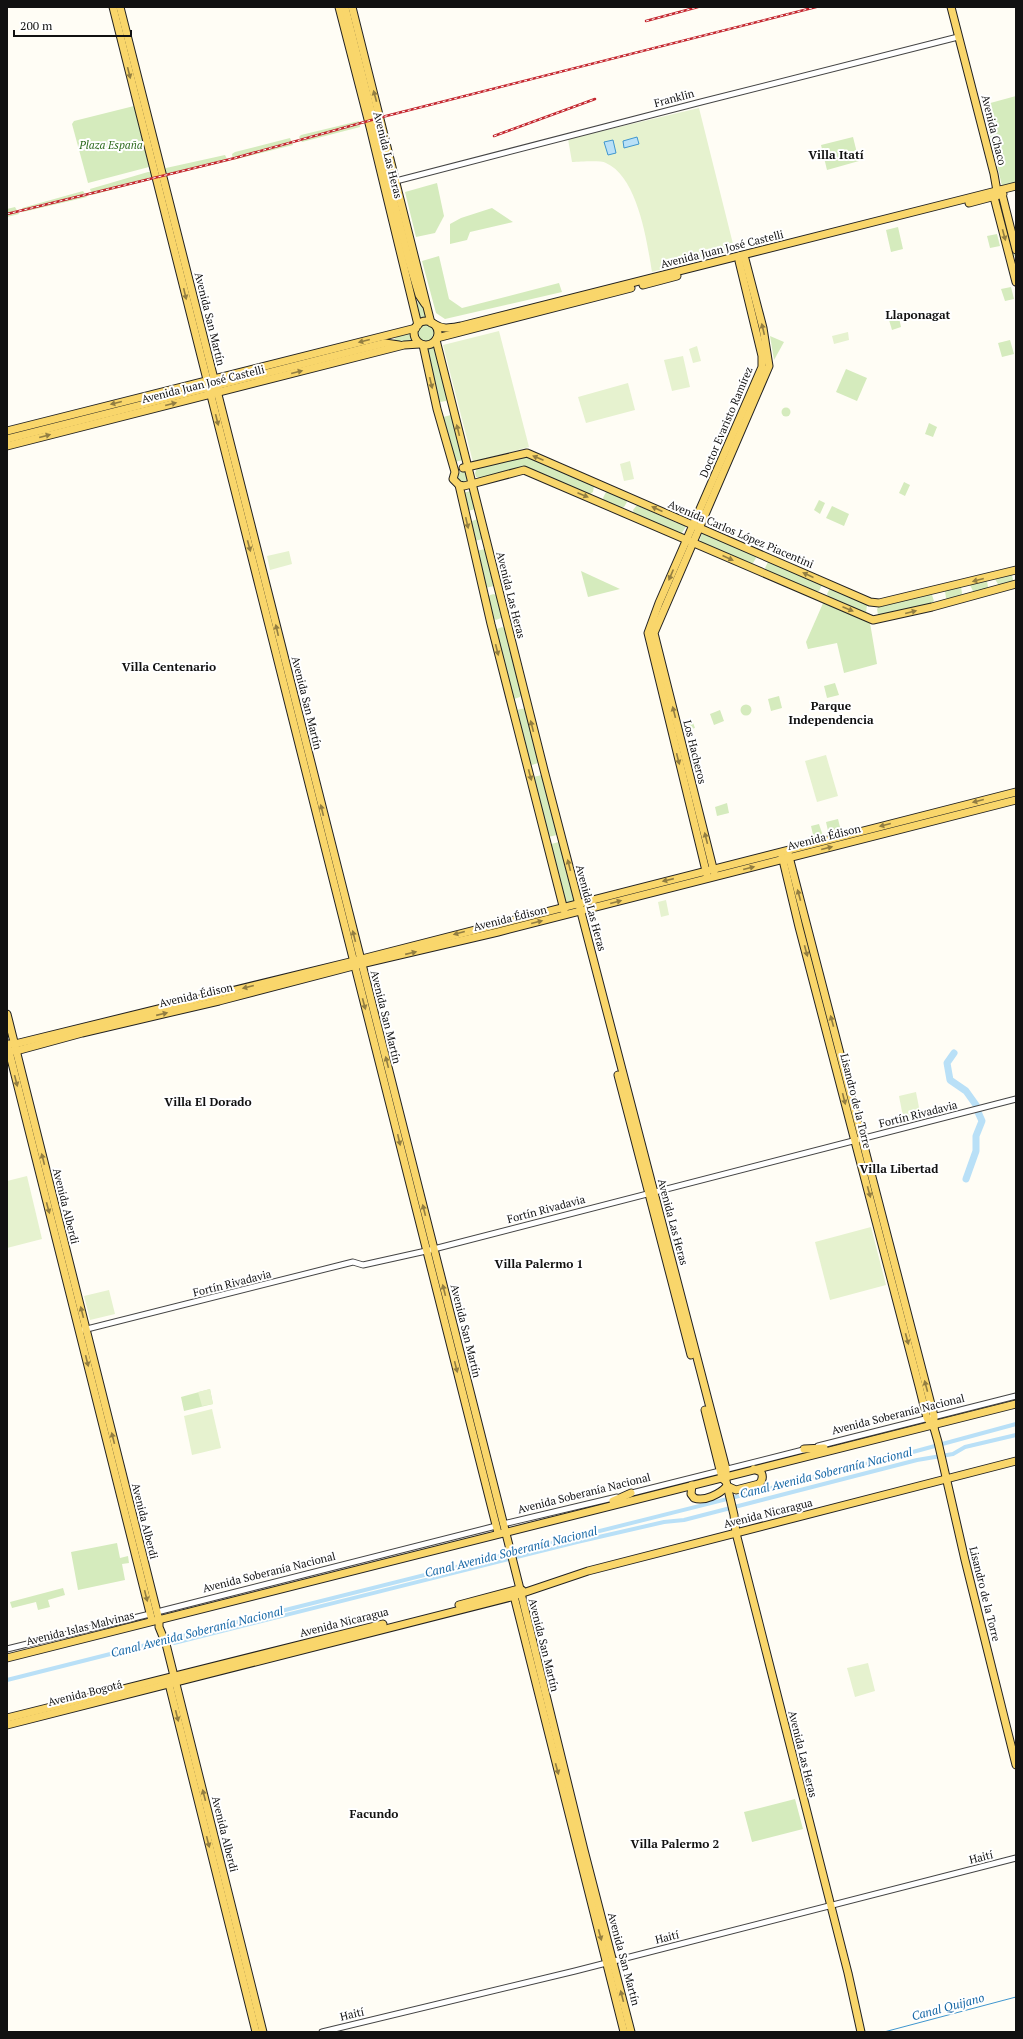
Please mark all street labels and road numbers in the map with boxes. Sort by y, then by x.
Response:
street label: Franklin [652,86,696,110]
street label: Avenida Chaco [979,93,1009,167]
street label: Avenida Las Heras [370,110,406,200]
street label: Avenida Juan José Castelli [659,227,785,271]
street label: Avenida San Martín [192,271,228,368]
street label: Avenida Juan José Castelli [140,362,266,406]
street label: Doctor Evaristo Ramírez [696,364,756,480]
street label: Avenida Carlos López Piacentini [666,497,816,571]
street label: Avenida Las Heras [493,550,529,640]
street label: Avenida San Martín [289,655,325,752]
street label: Los Hacheros [680,719,710,786]
street label: Avenida Édison [786,821,863,853]
street label: Avenida Las Heras [573,863,609,953]
street label: Avenida Édison [472,902,549,934]
street label: Avenida San Martín [368,969,404,1066]
street label: Avenida Édison [158,980,235,1010]
street label: Lisandro de la Torre [837,1052,875,1150]
street label: Fortín Rivadavia [877,1097,959,1131]
street label: Avenida Alberdi [50,1167,82,1245]
street label: Avenida Las Heras [655,1177,691,1267]
street label: Fortín Rivadavia [505,1192,587,1226]
street label: Fortín Rivadavia [191,1266,273,1300]
street label: Avenida San Martín [448,1283,484,1380]
street label: Avenida Soberanía Nacional [830,1391,966,1437]
street label: Avenida Soberanía Nacional [516,1470,652,1516]
street label: Avenida Alberdi [129,1482,161,1560]
street label: Avenida Nicaragua [722,1495,814,1531]
street label: Lisandro de la Torre [966,1545,1004,1643]
street label: Avenida Soberanía Nacional [201,1549,337,1595]
street label: Avenida San Martín [526,1597,562,1694]
street label: Avenida Nicaragua [298,1604,390,1640]
street label: Avenida Islas Malvinas [25,1608,136,1648]
street label: Avenida Bogotá [46,1677,124,1709]
street label: Avenida Las Heras [785,1709,821,1799]
street label: Avenida Alberdi [209,1795,241,1873]
street label: Haití [968,1847,995,1867]
street label: Avenida San Martín [605,1911,643,2007]
street label: Haití [654,1927,681,1947]
street label: Haití [339,2004,366,2024]

